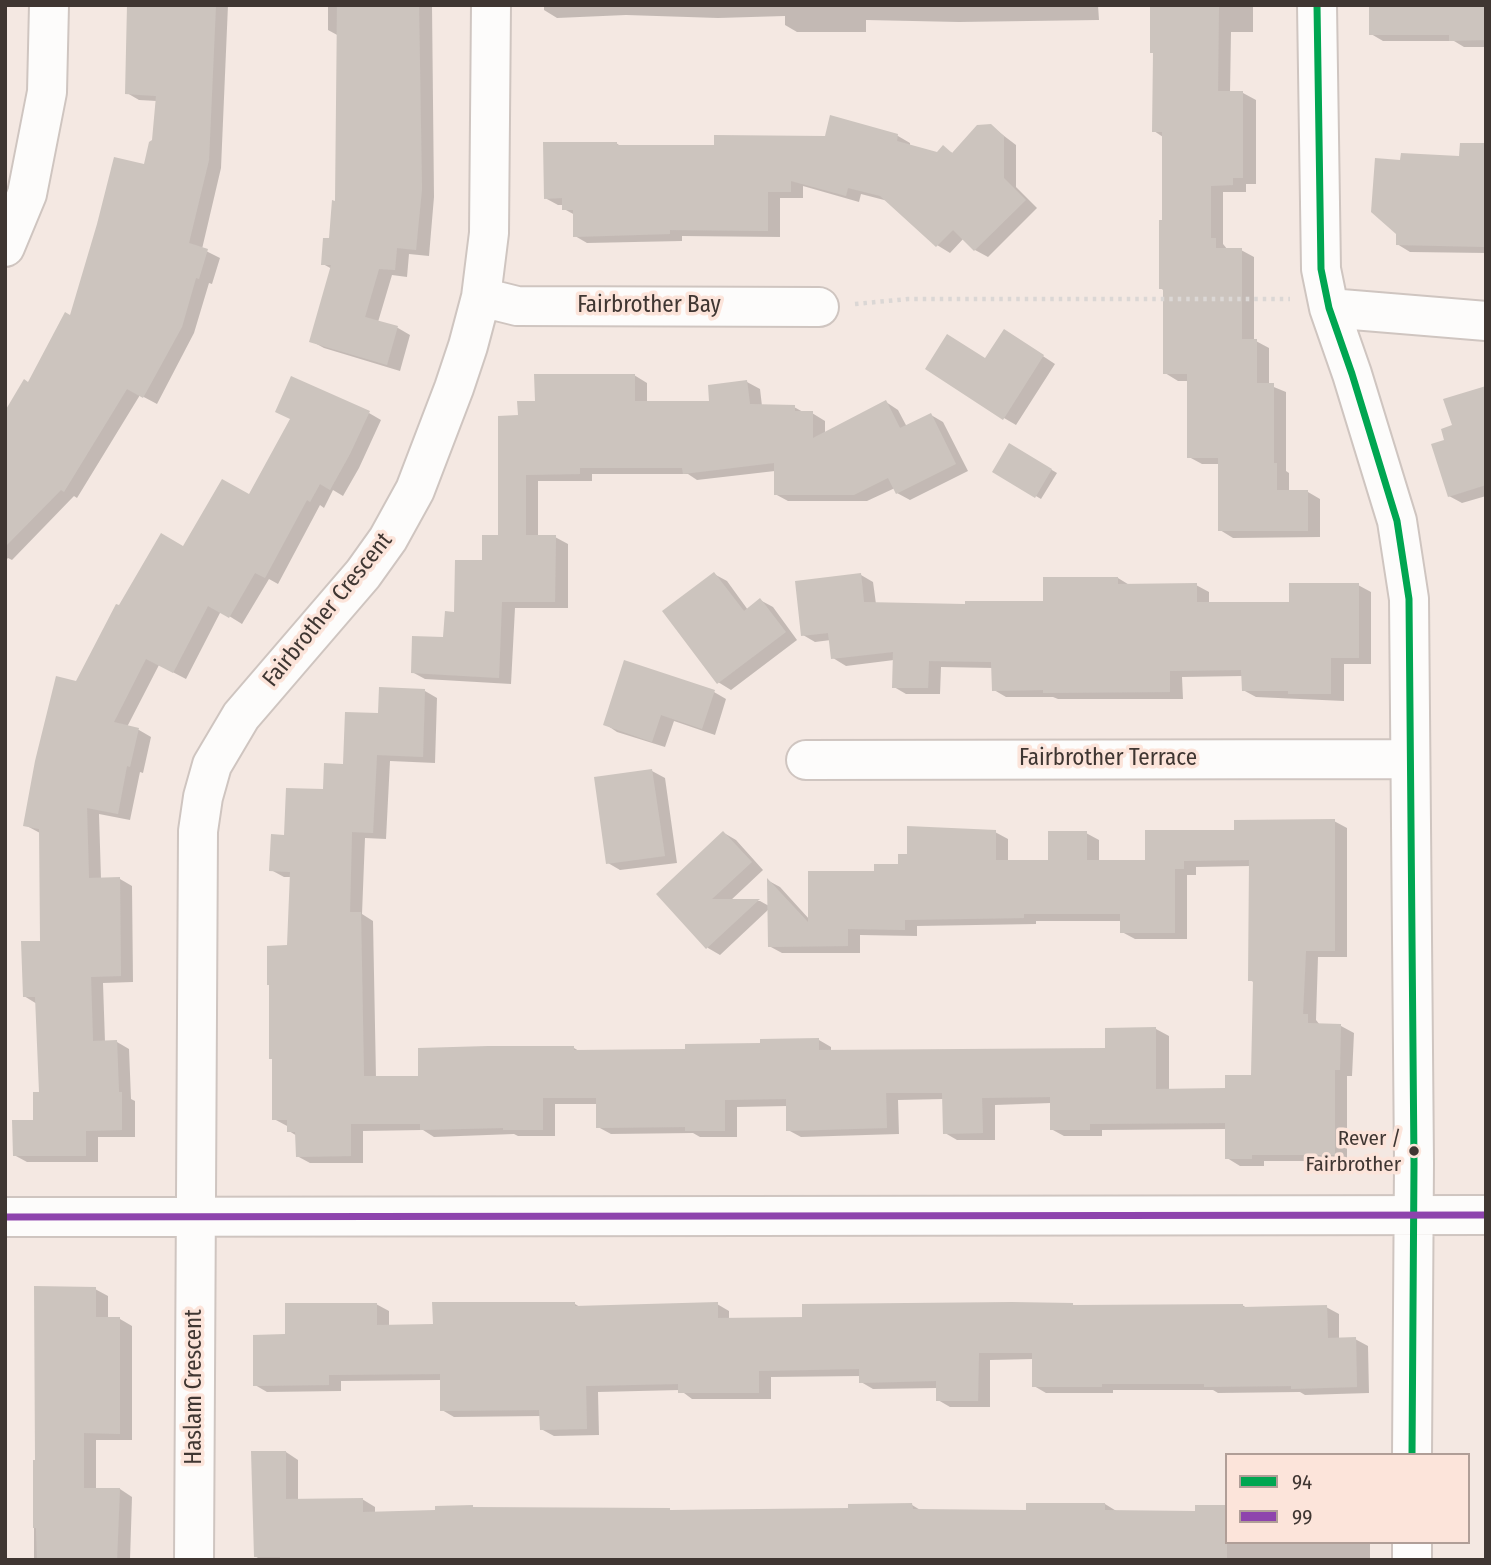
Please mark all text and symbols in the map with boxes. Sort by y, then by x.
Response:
street label: Fairbrother Bay [577,292,721,320]
street label: Fairbrother Crescent [257,527,399,693]
street label: Fairbrother Terrace [1019,745,1197,773]
place label: Rever / Fairbrother [1306,1126,1401,1176]
marker: Rever / Fairbrother [1407,1144,1421,1158]
street label: Haslam Crescent [181,1309,209,1465]
legend [1225,1453,1470,1544]
text: 94 [1292,1469,1312,1495]
text: 99 [1292,1504,1312,1530]

